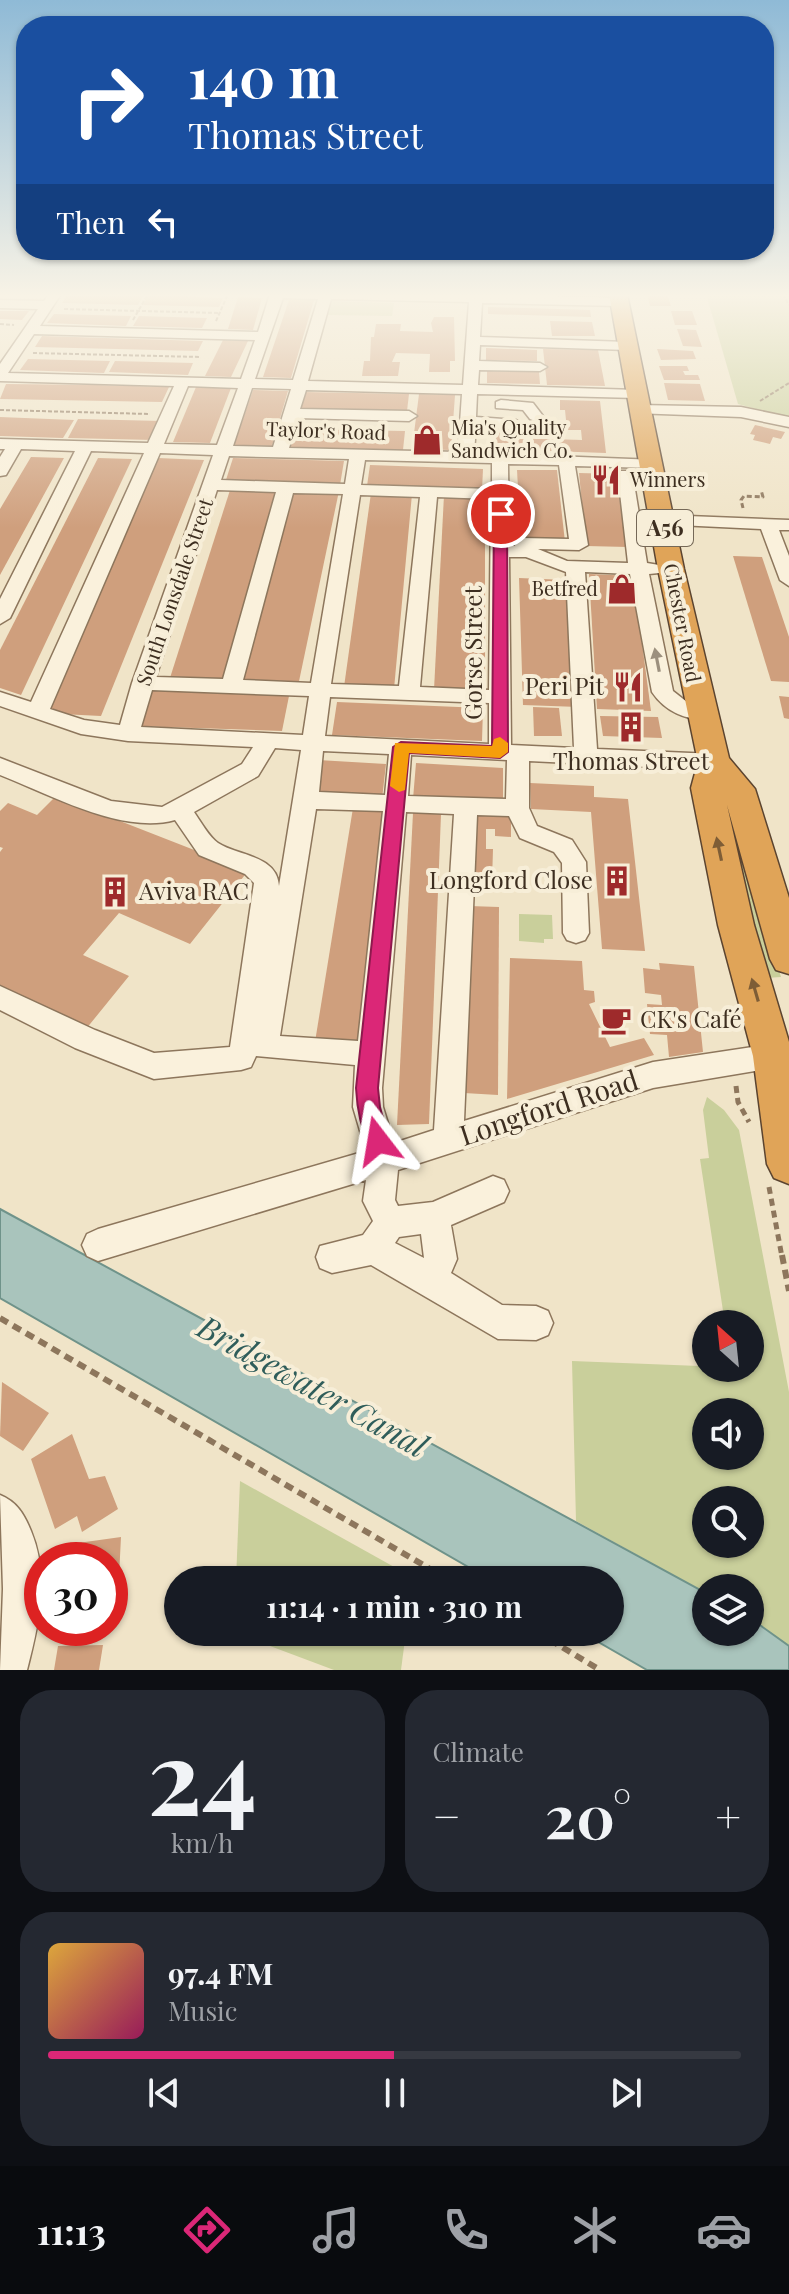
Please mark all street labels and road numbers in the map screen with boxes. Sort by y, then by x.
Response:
street label: Taylor's Road [266,414,387,445]
street label: South Lonsdale Street [129,493,219,689]
road number: A56 [637,510,693,546]
street label: Chester Road [659,561,708,685]
street label: Gorse Street [456,586,488,720]
street label: Longford Road [454,1060,643,1153]

